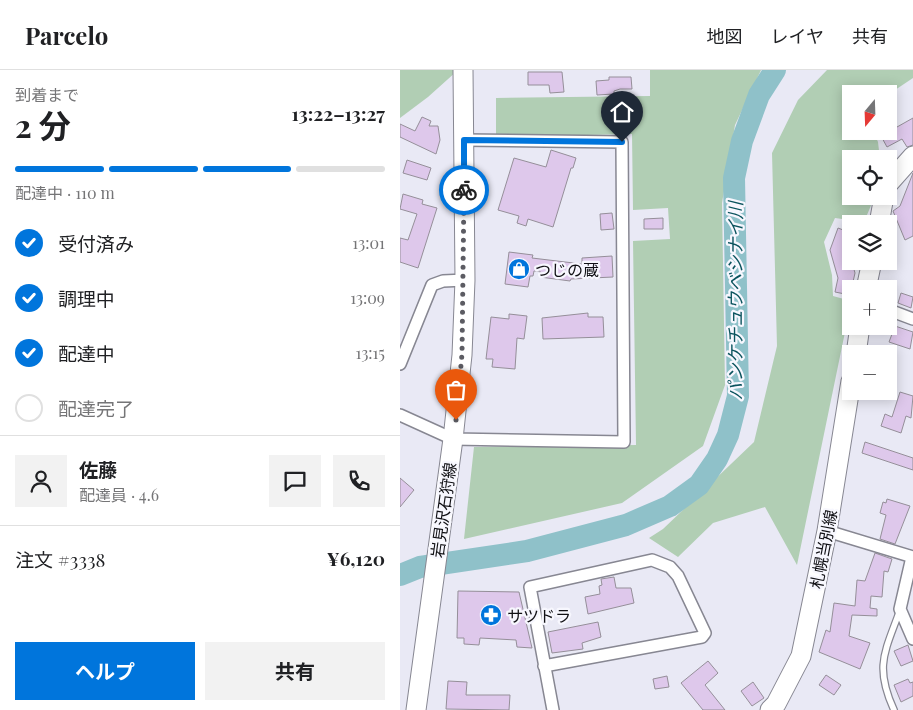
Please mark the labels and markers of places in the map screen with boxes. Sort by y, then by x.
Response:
pin [601,91,643,142]
shop icon: つじの蔵 [507,257,531,281]
place label: つじの蔵 [535,259,599,280]
pin [435,369,477,420]
pharmacy icon: サツドラ [479,603,503,627]
place label: サツドラ [507,605,571,626]

